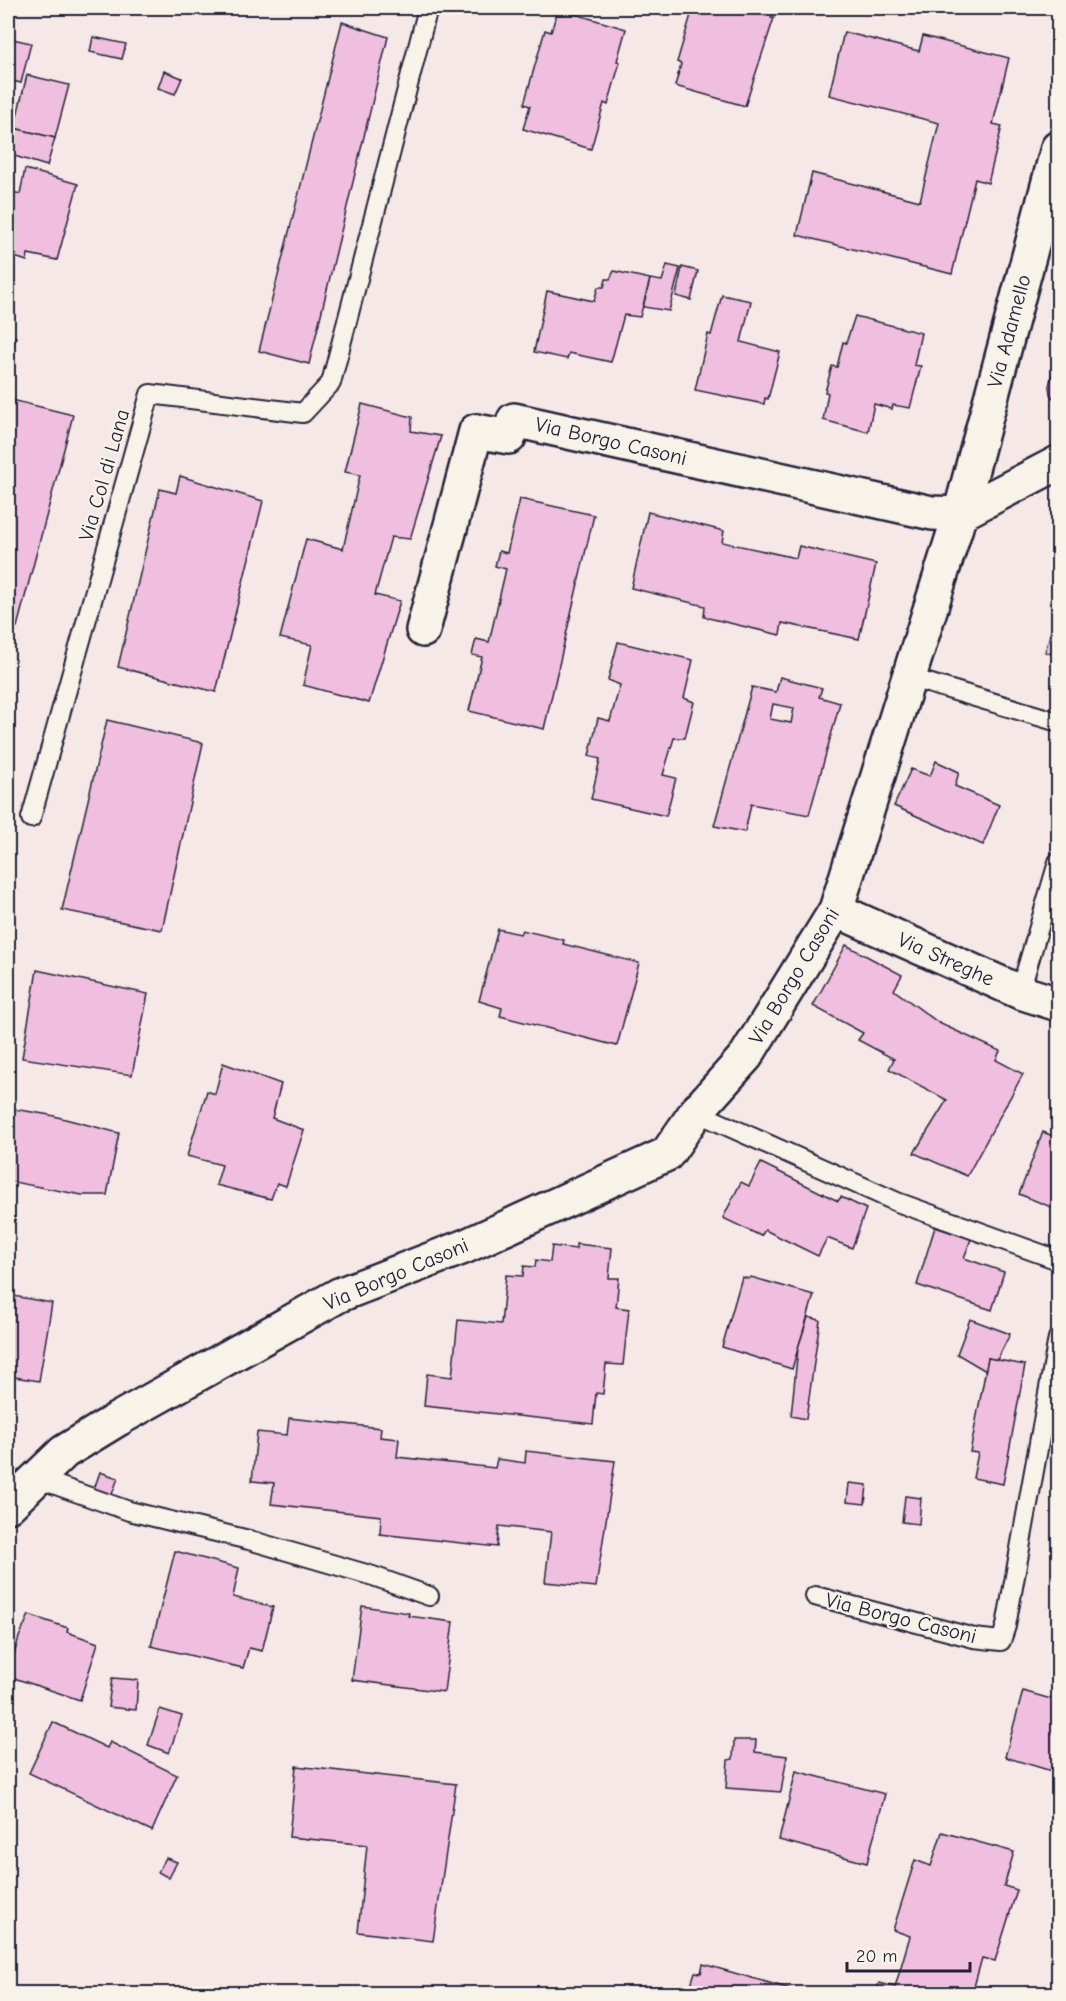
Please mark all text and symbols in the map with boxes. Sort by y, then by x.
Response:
street label: Via Adamello [982,272,1036,390]
street label: Via Col di Lana [74,406,134,544]
street label: Via Borgo Casoni [533,412,689,470]
street label: Via Borgo Casoni [744,903,844,1049]
street label: Via Streghe [894,927,998,991]
street label: Via Borgo Casoni [320,1233,472,1315]
street label: Via Borgo Casoni [823,1588,979,1648]
scale bar [847,1935,970,1973]
text: 20 m [856,1946,897,1967]

